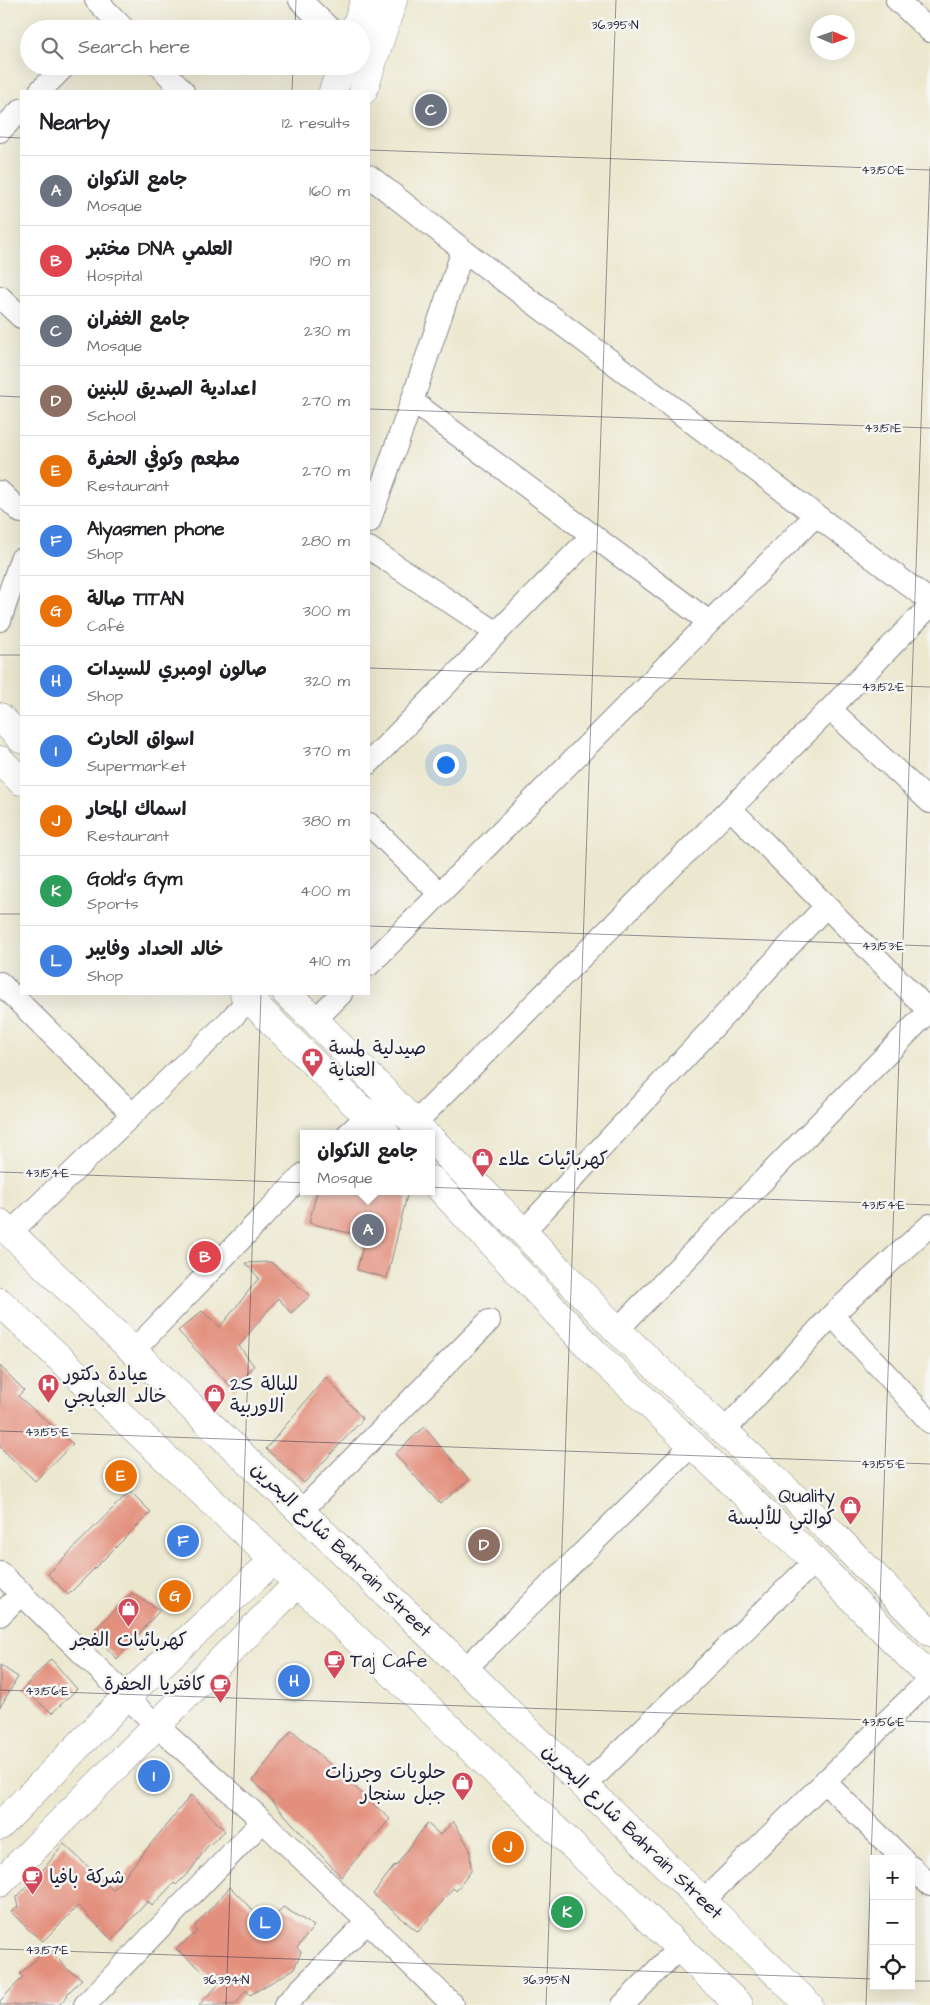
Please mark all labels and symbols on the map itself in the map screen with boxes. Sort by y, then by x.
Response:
north arrow [810,15,855,60]
text: 36.395°N [592,17,639,34]
pin: C [415,91,447,129]
text: 43.150°E [861,162,905,179]
text: 43.151°E [864,420,902,437]
text: 43.152°E [862,679,904,696]
your location [433,752,459,778]
text: 43.153°E [862,938,904,955]
place label: صيدلية لمسة العناية [329,1035,426,1084]
pharmacy icon: صيدلية لمسة العناية [301,1047,325,1078]
place label: كهربائيات علاء [498,1146,608,1173]
shop icon: كهربائيات علاء [470,1147,494,1178]
text: 43.154°E [25,1165,69,1182]
text: 43.154°E [861,1197,905,1214]
pin: A [352,1211,384,1249]
pin: B [189,1238,221,1276]
place label: عيادة دكتور خالد العبايجي [62,1361,167,1412]
place label: 2S للبالة الاوربية [230,1371,298,1420]
hospital icon: عيادة دكتور خالد العبايجي [36,1373,60,1404]
shop icon: 2S للبالة الاوربية [202,1383,226,1414]
text: 43.155°E [25,1424,69,1441]
street label: شارع البحرين Bahrain Street [244,1456,438,1644]
text: 43.155°E [861,1456,905,1473]
pin: E [105,1457,137,1495]
place label: Quality كوالتي للألبسة [728,1483,836,1534]
shop icon: Quality كوالتي للألبسة [839,1495,863,1526]
pin: F [167,1522,199,1560]
pin: D [468,1526,500,1564]
pin: G [159,1577,191,1615]
shop icon: كهربائيات الفجر [117,1597,141,1628]
place label: كهربائيات الفجر [69,1627,187,1654]
place label: Taj Cafe [350,1648,427,1675]
cafe icon: Taj Cafe [322,1649,346,1680]
pin: H [278,1662,310,1700]
place label: كافتريا الحفرة [104,1671,205,1698]
cafe icon: كافتريا الحفرة [209,1672,233,1703]
text: 43.156°E [25,1683,69,1700]
text: 43.156°E [861,1714,905,1731]
street label: شارع البحرين Bahrain Street [535,1738,729,1926]
pin: I [138,1757,170,1795]
place label: حلويات وجرزات جبل سنجار [325,1759,446,1808]
shop icon: حلويات وجرزات جبل سنجار [450,1771,474,1802]
pin: J [492,1828,524,1866]
place label: شركة بافيا [49,1864,124,1891]
cafe icon: شركة بافيا [21,1865,45,1896]
pin: K [551,1893,583,1931]
pin: L [249,1904,281,1942]
text: 43.157°E [25,1942,69,1959]
text: 36.394°N [203,1972,250,1989]
text: 36.395°N [523,1972,570,1989]

